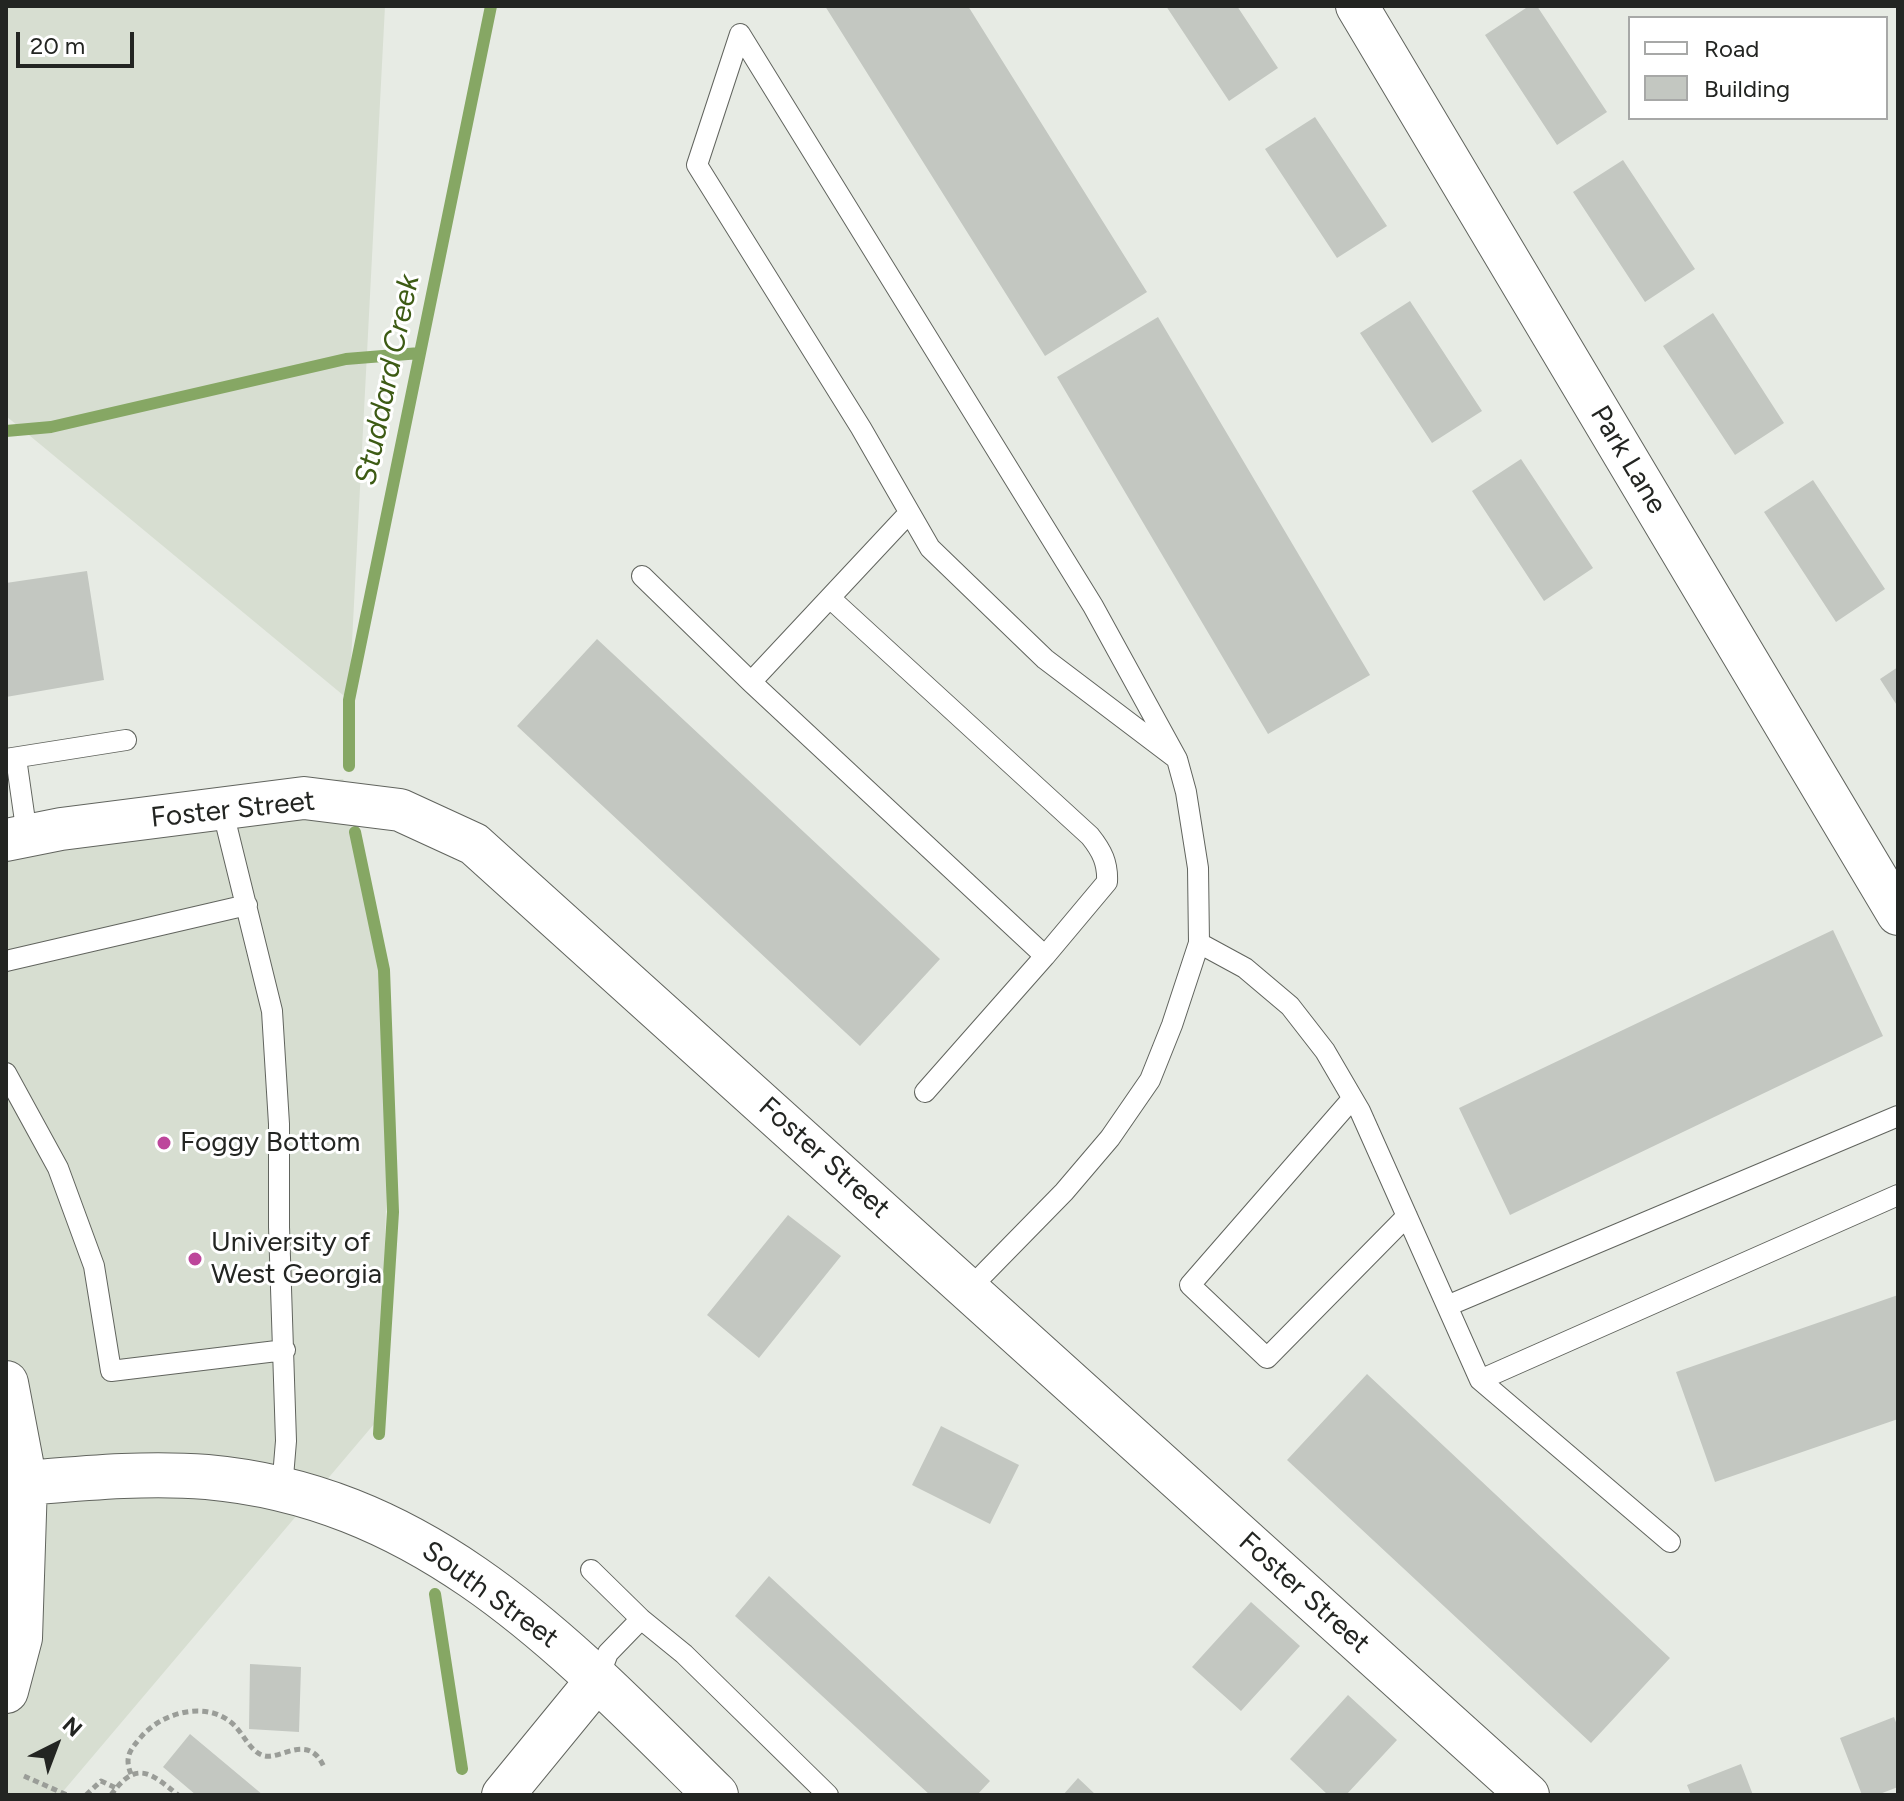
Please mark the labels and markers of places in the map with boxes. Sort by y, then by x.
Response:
place label: Foggy Bottom [180,1126,360,1160]
marker: Foggy Bottom [155,1134,173,1152]
place label: University of West Georgia [211,1226,382,1292]
marker: University of West Georgia [186,1250,204,1268]

